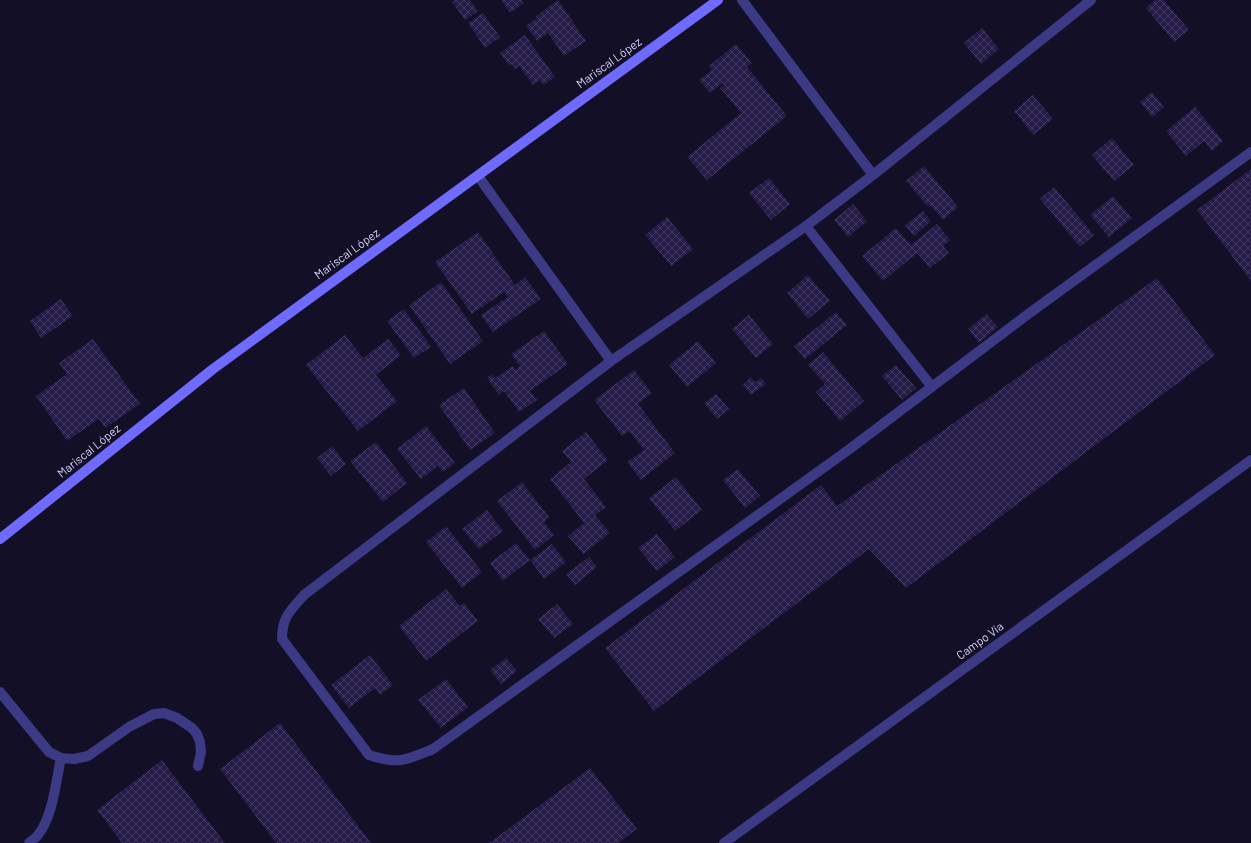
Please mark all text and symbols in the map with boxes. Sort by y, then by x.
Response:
street label: Mariscal López [573,34,644,90]
street label: Mariscal López [311,225,382,281]
street label: Mariscal López [54,421,123,480]
street label: Campo Vía [953,619,1006,662]

